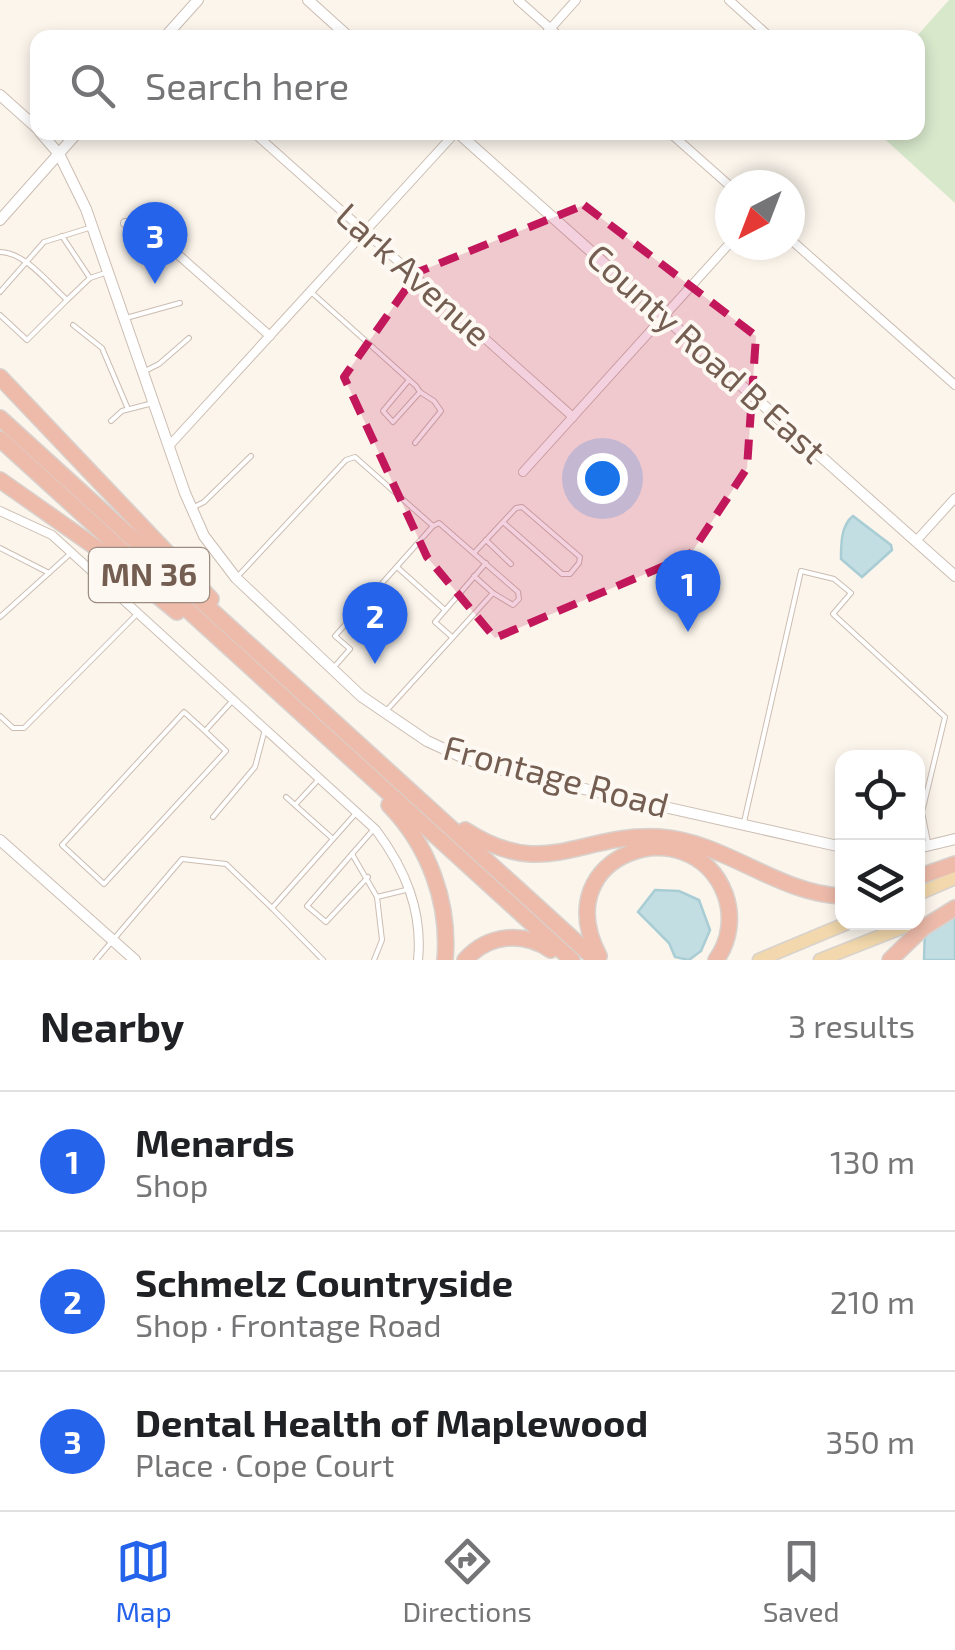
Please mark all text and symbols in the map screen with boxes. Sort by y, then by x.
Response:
search box [30,30,925,140]
icon: search [65,58,120,113]
text: Search here [145,62,349,108]
north arrow [715,170,805,260]
street label: Lark Avenue [329,193,500,354]
pin: 3 [122,202,188,284]
street label: County Road B East [579,234,835,471]
your location [577,453,628,504]
road number: MN 36 [89,548,209,602]
pin: 1 [656,550,720,632]
pin: 2 [342,582,408,664]
street label: Frontage Road [439,725,674,825]
map controls [835,750,925,930]
button: locate [835,750,925,840]
button: layers [835,840,925,930]
text: Nearby [40,1000,184,1050]
text: 3 results [788,1006,915,1044]
text: Menards [135,1119,295,1165]
text: 1 [66,1142,79,1180]
text: 130 m [830,1142,915,1180]
text: Shop [135,1165,208,1203]
text: Schmelz Countryside [135,1259,513,1305]
text: 2 [63,1282,82,1320]
text: 210 m [830,1282,915,1320]
text: Shop · Frontage Road [135,1305,442,1343]
text: Dental Health of Maplewood [135,1399,648,1445]
text: 3 [63,1422,82,1460]
text: 350 m [826,1422,915,1460]
text: Place · Cope Court [135,1445,394,1483]
tab: Map [115,1534,172,1628]
tab: Directions [403,1534,532,1628]
tab: Saved [763,1534,840,1628]

